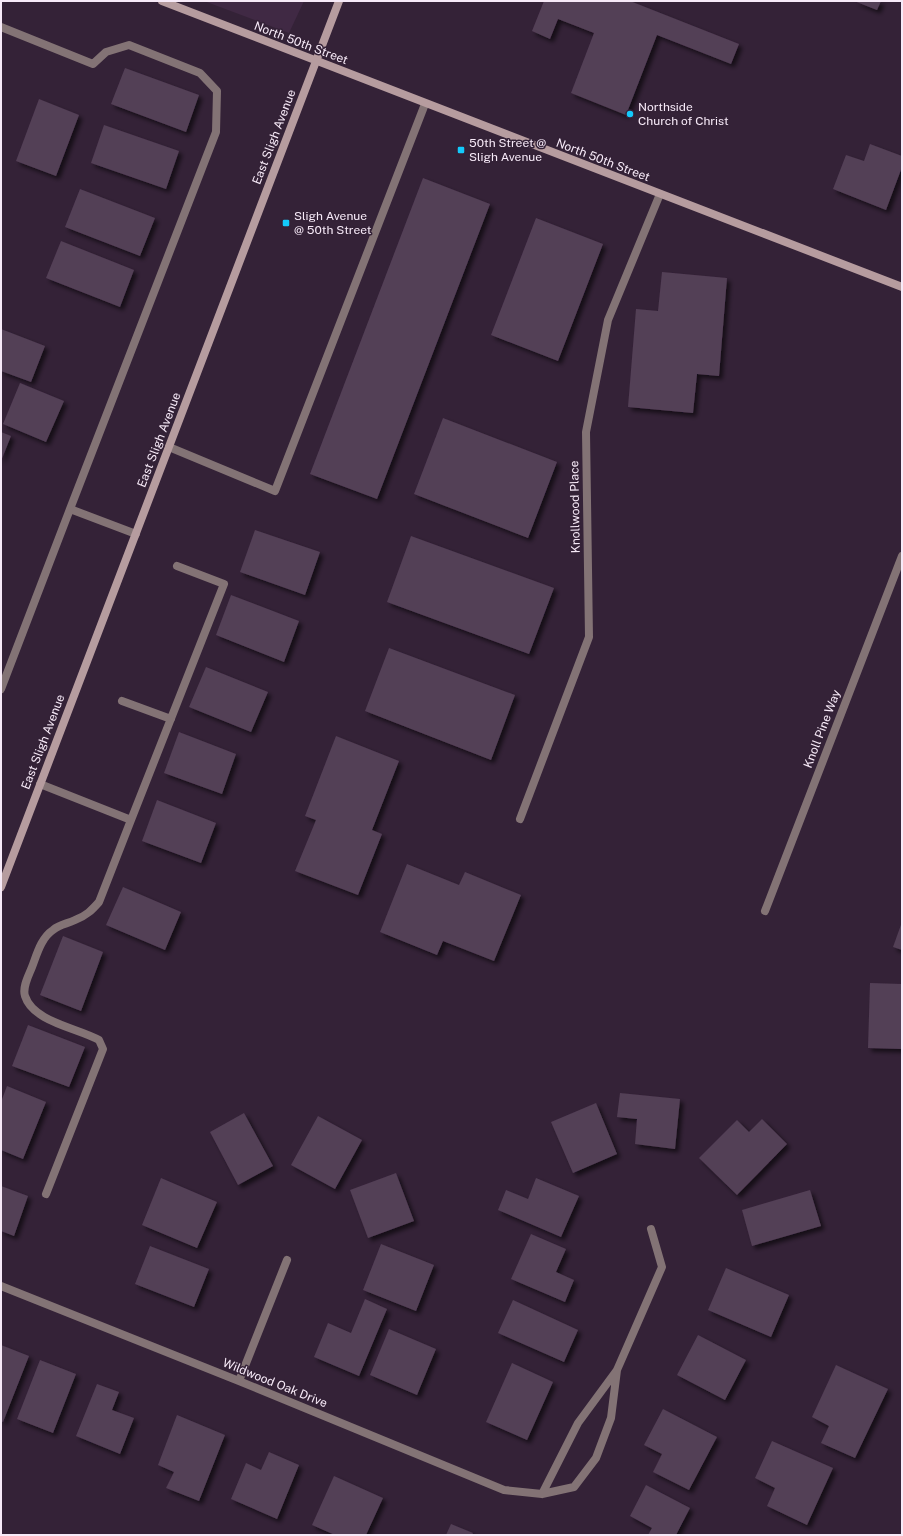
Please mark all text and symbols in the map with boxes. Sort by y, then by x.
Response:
street label: North 50th Street [252,19,350,67]
street label: East Sligh Avenue [249,87,299,186]
place label: Northside Church of Christ [638,100,729,128]
marker: Northside Church of Christ [625,109,635,119]
place label: 50th Street @ Sligh Avenue [469,136,546,164]
street label: North 50th Street [554,136,652,184]
marker: 50th Street @ Sligh Avenue [456,145,466,155]
place label: Sligh Avenue @ 50th Street [294,209,372,237]
marker: Sligh Avenue @ 50th Street [281,218,291,228]
street label: East Sligh Avenue [134,390,184,489]
street label: Knollwood Place [567,460,583,553]
street label: Knoll Pine Way [801,687,844,770]
street label: East Sligh Avenue [18,692,68,791]
street label: Wildwood Oak Drive [221,1356,330,1410]

